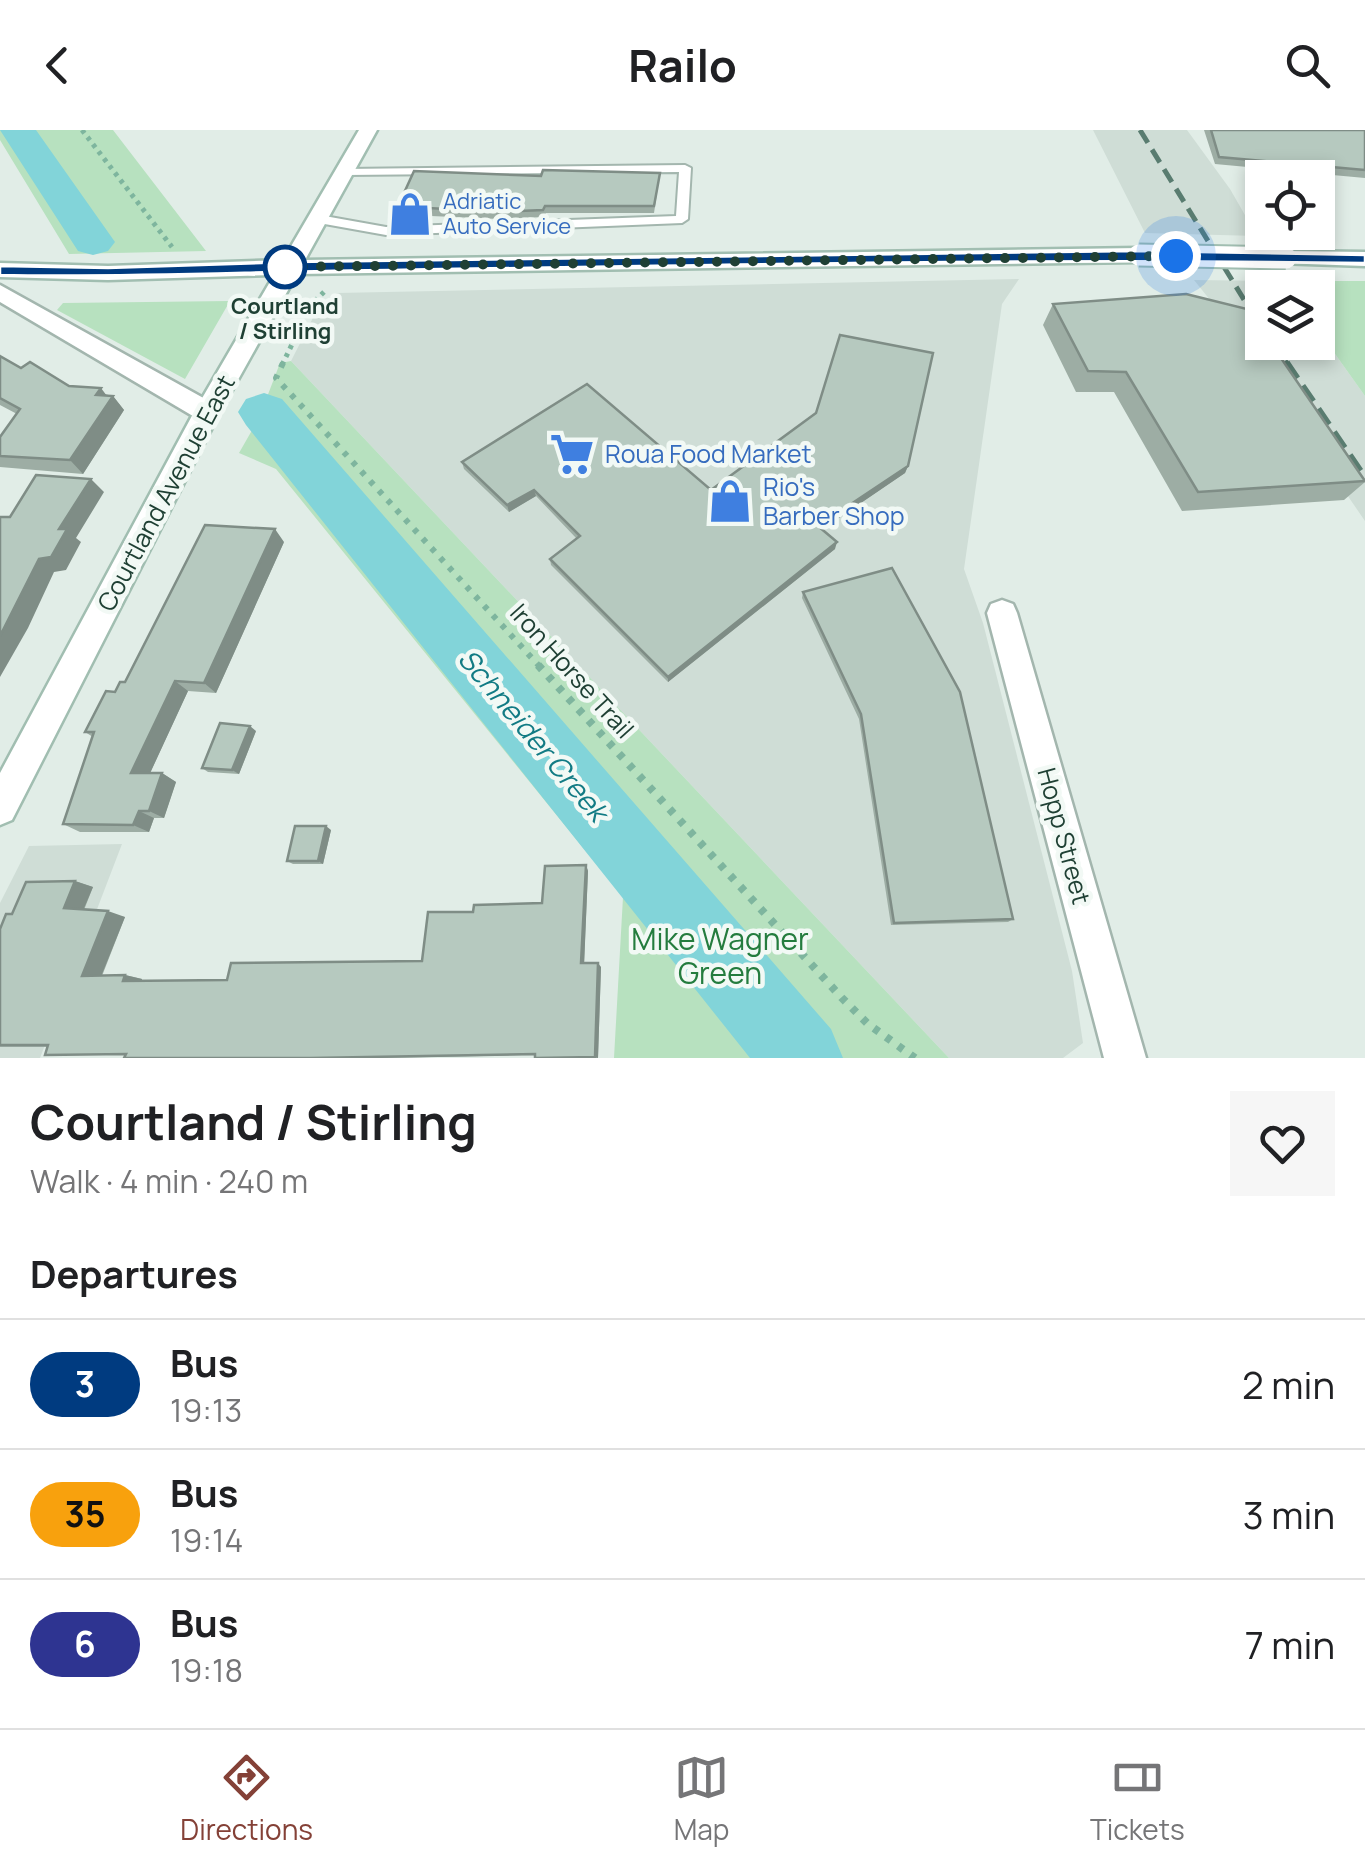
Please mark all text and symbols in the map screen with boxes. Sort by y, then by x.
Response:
text: Railo [628,34,737,96]
icon: back [30,38,85,93]
icon: search [1280,38,1335,93]
map controls [1245,160,1335,360]
button: locate [1245,160,1335,250]
place label: Adriatic Auto Service [443,186,571,241]
shop icon: Adriatic Auto Service [386,190,434,238]
your location [1151,231,1201,281]
marker: Courtland / Stirling [264,246,306,288]
button: layers [1245,270,1335,360]
place label: Courtland / Stirling [231,291,339,346]
street label: Courtland Avenue East [88,369,243,617]
supermarket icon: Roua Food Market [548,430,596,478]
place label: Roua Food Market [605,436,812,471]
place label: Rio's Barber Shop [763,469,905,533]
shop icon: Rio's Barber Shop [706,477,754,525]
street label: Iron Horse Trail [502,596,642,746]
water label: Schneider Creek [450,640,620,832]
street label: Hopp Street [1029,764,1099,908]
park label: Mike Wagner Green [631,918,809,993]
text: Courtland / Stirling [30,1089,477,1154]
button: heart [1230,1091,1335,1196]
text: Walk · 4 min · 240 m [30,1159,308,1203]
text: Departures [30,1247,238,1299]
text: Bus [170,1336,238,1388]
text: 2 min [1242,1358,1335,1410]
text: 3 [75,1360,95,1408]
text: 19:13 [170,1388,242,1432]
text: Bus [170,1466,238,1518]
text: 3 min [1243,1488,1335,1540]
text: 35 [65,1490,105,1538]
text: 19:14 [170,1518,243,1562]
text: Bus [170,1596,238,1648]
text: 7 min [1245,1618,1335,1670]
text: 6 [74,1620,96,1668]
text: 19:18 [170,1648,243,1692]
tab: Directions [180,1750,313,1848]
tab: Map [674,1750,729,1848]
tab: Tickets [1090,1750,1185,1848]

